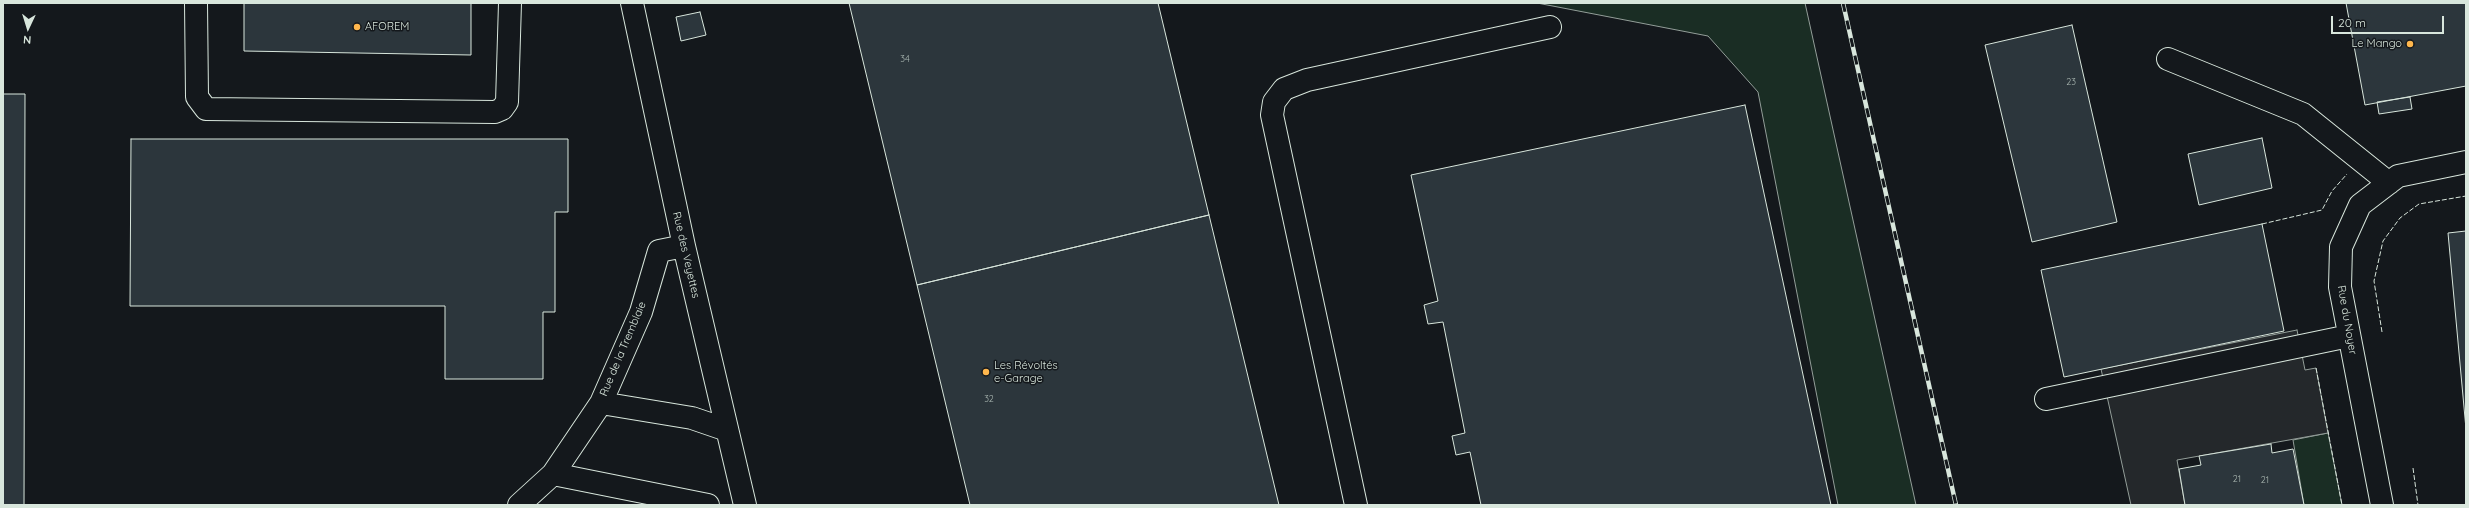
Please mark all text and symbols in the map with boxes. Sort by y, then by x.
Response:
north arrow [8,8,48,48]
scale bar [2333,8,2446,34]
text: 20 m [2338,15,2366,30]
place label: AFOREM [365,20,409,34]
marker: AFOREM [352,22,362,32]
text: N [23,33,32,47]
place label: Le Mango [2352,37,2402,51]
marker: Le Mango [2405,39,2415,49]
house number: 34 [900,54,910,64]
house number: 23 [2066,77,2076,87]
street label: Rue des Veyettes [670,211,702,299]
street label: Rue du Noyer [2334,284,2360,356]
street label: Rue de la Tremblaie [597,300,649,398]
place label: Les Révoltés e-Garage [994,359,1058,385]
marker: Les Révoltés e-Garage [981,367,991,377]
house number: 32 [984,394,994,404]
house number: 21 [2233,474,2241,484]
house number: 21 [2261,475,2269,485]

